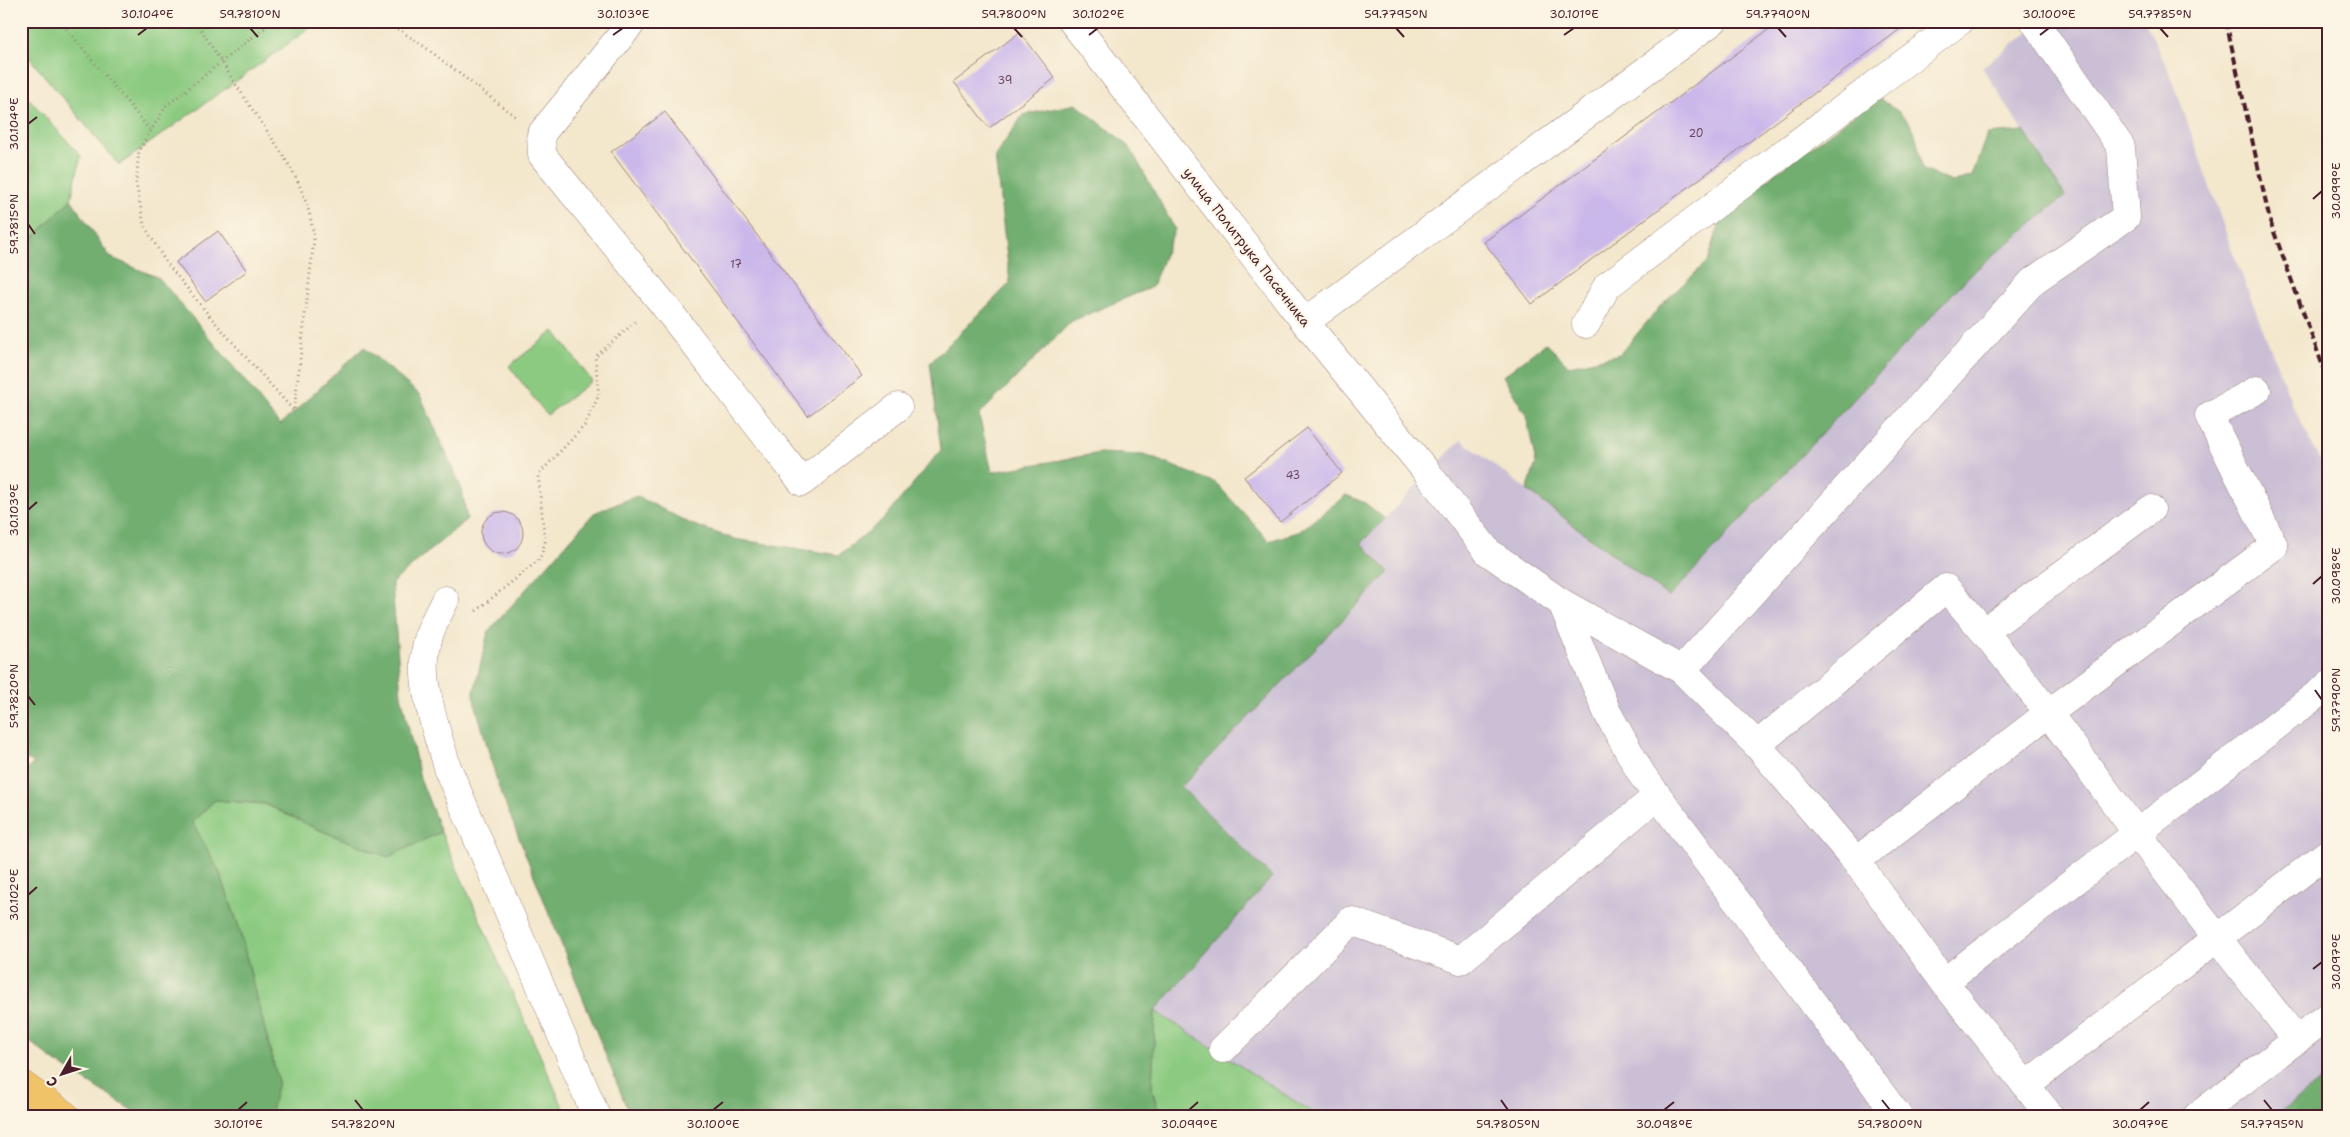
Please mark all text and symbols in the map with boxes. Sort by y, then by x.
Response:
text: 30.104°E [121,6,174,22]
text: 59.7810°N [219,6,281,22]
text: 30.103°E [597,6,649,22]
text: 59.7800°N [981,6,1047,22]
text: 30.102°E [1072,6,1124,22]
text: 59.7795°N [1364,6,1428,22]
text: 30.101°E [1549,6,1599,22]
text: 59.7790°N [1746,6,1810,22]
text: 30.100°E [2022,6,2076,22]
text: 59.7785°N [2128,6,2192,22]
house number: 39 [998,73,1012,88]
text: 30.104°E [6,98,22,151]
house number: 20 [1688,126,1704,141]
text: 30.099°E [2328,163,2344,219]
street label: улица Политрука Пасечника [1179,164,1315,331]
text: 59.7815°N [6,194,22,254]
house number: 17 [730,257,742,272]
house number: 43 [1286,468,1300,483]
text: 30.103°E [6,484,22,536]
text: 30.098°E [2328,547,2344,605]
text: 59.7820°N [6,664,22,728]
text: 59.7790°N [2328,668,2344,732]
text: 30.102°E [6,869,22,921]
text: 30.097°E [2328,934,2344,990]
north arrow [38,1050,88,1100]
text: С [42,1073,62,1091]
text: 30.101°E [213,1116,263,1132]
text: 59.7820°N [331,1116,395,1132]
text: 30.100°E [686,1116,740,1132]
text: 30.099°E [1161,1116,1217,1132]
text: 59.7805°N [1476,1116,1540,1132]
text: 30.098°E [1635,1116,1693,1132]
text: 59.7800°N [1857,1116,1923,1132]
text: 30.097°E [2112,1116,2168,1132]
text: 59.7795°N [2240,1116,2304,1132]

